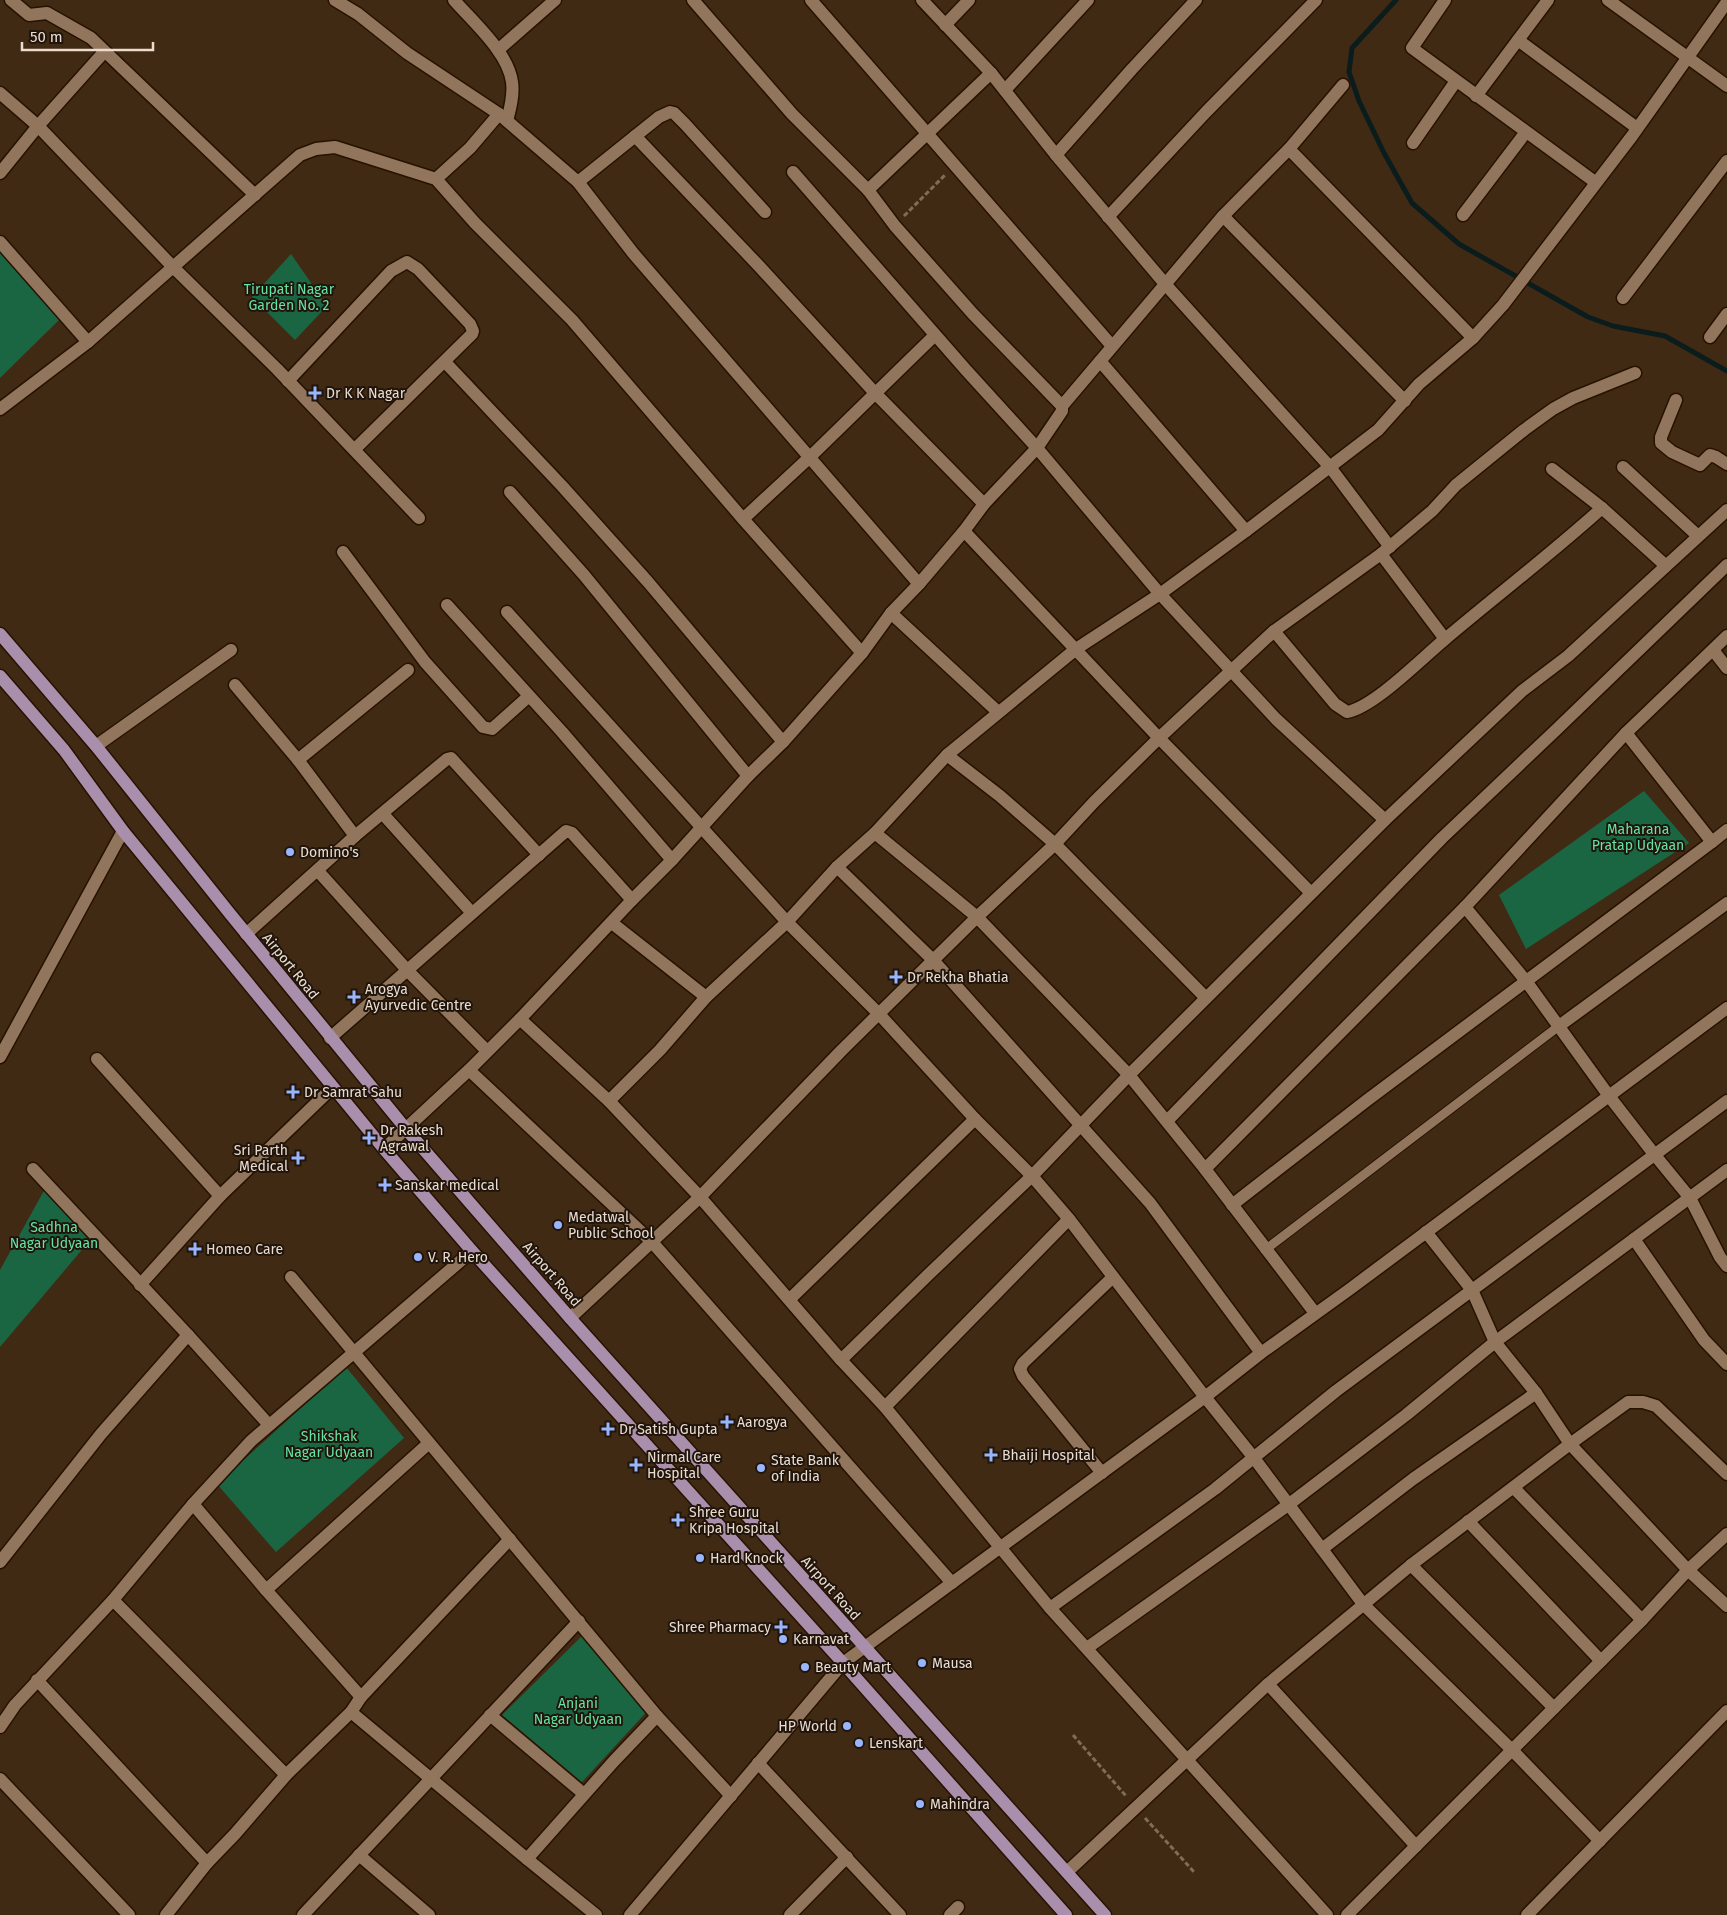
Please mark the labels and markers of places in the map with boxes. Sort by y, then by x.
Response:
place label: Dr K K Nagar [326,385,406,402]
marker: Dr K K Nagar [308,386,322,400]
place label: Domino's [300,844,359,861]
marker: Domino's [284,846,296,858]
place label: Dr Rekha Bhatia [907,969,1009,986]
marker: Dr Rekha Bhatia [889,970,903,984]
place label: Arogya Ayurvedic Centre [365,981,472,1014]
marker: Arogya Ayurvedic Centre [347,990,361,1004]
place label: Dr Samrat Sahu [304,1084,402,1101]
marker: Dr Samrat Sahu [286,1085,300,1099]
place label: Dr Rakesh Agrawal [380,1122,444,1155]
marker: Dr Rakesh Agrawal [362,1131,376,1145]
place label: Sri Parth Medical [234,1142,288,1175]
marker: Sri Parth Medical [292,1152,304,1164]
place label: Sanskar medical [395,1177,499,1194]
marker: Sanskar medical [379,1179,391,1191]
place label: Medatwal Public School [568,1209,654,1242]
marker: Medatwal Public School [552,1219,564,1231]
place label: Homeo Care [206,1241,283,1258]
marker: Homeo Care [188,1242,202,1256]
place label: V. R. Hero [428,1249,488,1266]
marker: V. R. Hero [412,1251,424,1263]
place label: Aarogya [737,1414,787,1431]
marker: Aarogya [721,1416,733,1428]
place label: Dr Satish Gupta [619,1421,718,1438]
marker: Dr Satish Gupta [601,1422,615,1436]
place label: Bhaiji Hospital [1002,1447,1095,1464]
marker: Bhaiji Hospital [984,1448,998,1462]
place label: Nirmal Care Hospital [647,1449,721,1482]
place label: State Bank of India [771,1452,840,1485]
marker: Nirmal Care Hospital [629,1458,643,1472]
marker: State Bank of India [755,1462,767,1474]
place label: Shree Guru Kripa Hospital [689,1504,779,1537]
marker: Shree Guru Kripa Hospital [671,1513,685,1527]
place label: Hard Knock [710,1550,784,1567]
marker: Hard Knock [694,1552,706,1564]
place label: Shree Pharmacy [669,1619,771,1636]
marker: Shree Pharmacy [775,1621,787,1633]
place label: Karnavat [793,1631,850,1648]
marker: Karnavat [777,1633,789,1645]
place label: Mausa [932,1655,973,1672]
marker: Mausa [916,1657,928,1669]
place label: Beauty Mart [815,1659,892,1676]
marker: Beauty Mart [799,1661,811,1673]
place label: HP World [778,1718,837,1735]
marker: HP World [841,1720,853,1732]
place label: Lenskart [869,1735,924,1752]
marker: Lenskart [853,1737,865,1749]
place label: Mahindra [930,1796,990,1813]
marker: Mahindra [914,1798,926,1810]

